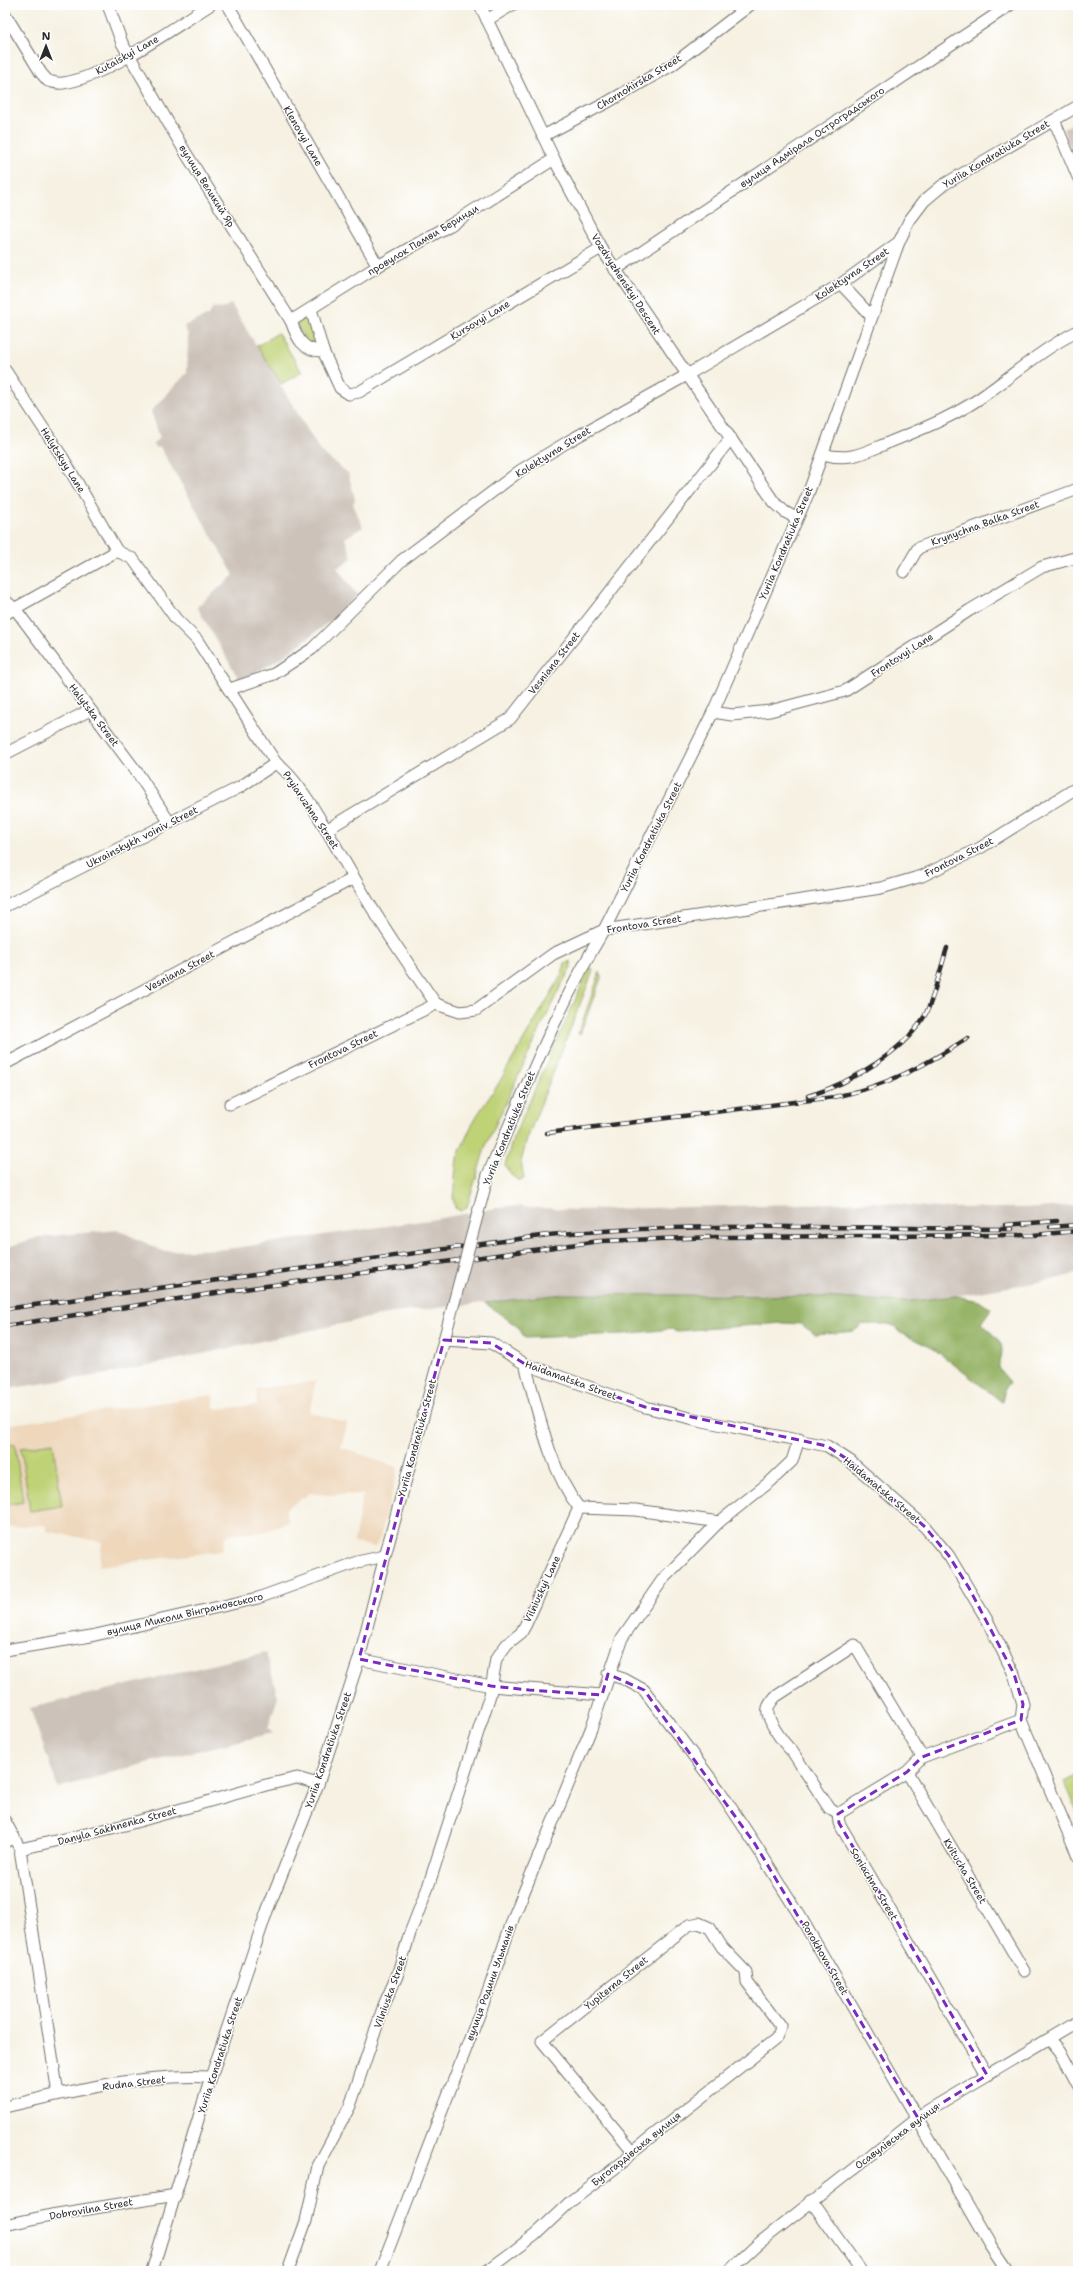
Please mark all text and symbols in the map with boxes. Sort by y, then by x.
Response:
north arrow [26,26,66,66]
text: N [42,29,51,44]
street label: Kutaiskyi Lane [93,32,161,78]
street label: Chornohirska Street [594,52,684,112]
street label: вулиця Адмірала Остроградського [737,84,887,190]
street label: Klenovyi Lane [281,104,326,169]
street label: Yuriia Kondratiuka Street [940,117,1052,191]
street label: вулиця Великий Яр [176,142,238,230]
street label: провулок Памви Беринди [365,201,481,278]
street label: Vozdvyzhenskyi Descent [588,231,664,337]
street label: Kolektyvna Street [813,244,891,304]
street label: Kursovyi Lane [448,297,512,343]
street label: Kolektyvna Street [513,424,593,480]
street label: Halytskyy Lane [38,425,88,495]
street label: Yuriia Kondratiuka Street [756,484,816,602]
street label: Krynychna Balka Street [929,497,1041,549]
street label: Vesniana Street [525,629,583,697]
street label: Frontovyi Lane [868,630,936,680]
street label: Halytska Street [66,681,122,749]
street label: Pryiaruzhna Street [280,768,342,852]
street label: Yuriia Kondratiuka Street [617,780,685,894]
street label: Ukrainskykh voiniv Street [84,803,200,871]
street label: Frontova Street [922,834,996,880]
street label: Frontova Street [606,912,682,936]
street label: Vesniana Street [143,947,217,995]
street label: Frontova Street [306,1027,380,1071]
street label: Yuriia Kondratiuka Street [480,1069,538,1187]
street label: Haidamatska Street [523,1357,619,1403]
street label: Yuriia Kondratiuka Street [395,1377,439,1499]
street label: Haidamatska Street [841,1454,923,1526]
street label: Vilniuskyi Lane [521,1553,563,1625]
street label: вулиця Миколи Вінграновського [106,1590,264,1638]
street label: Yuriia Kondratiuka Street [302,1690,354,1810]
street label: Danyla Sakhnenka Street [56,1804,178,1848]
street label: Kvitucha Street [940,1836,990,1906]
street label: Soniachna Street [847,1845,901,1923]
street label: Porokhova Street [799,1919,851,1997]
street label: вулиця Родини Ульманів [463,1923,517,2043]
street label: Yupiterna Street [581,1953,651,2013]
street label: Vilniuska Street [371,1954,409,2030]
street label: Yuriia Kondratiuka Street [195,1995,245,2115]
street label: Rudna Street [102,2073,166,2093]
street label: Осавулівська вулиця [852,2100,942,2172]
street label: Бугогардівська вулиця [589,2109,683,2189]
street label: Dobrovilna Street [48,2195,134,2223]

